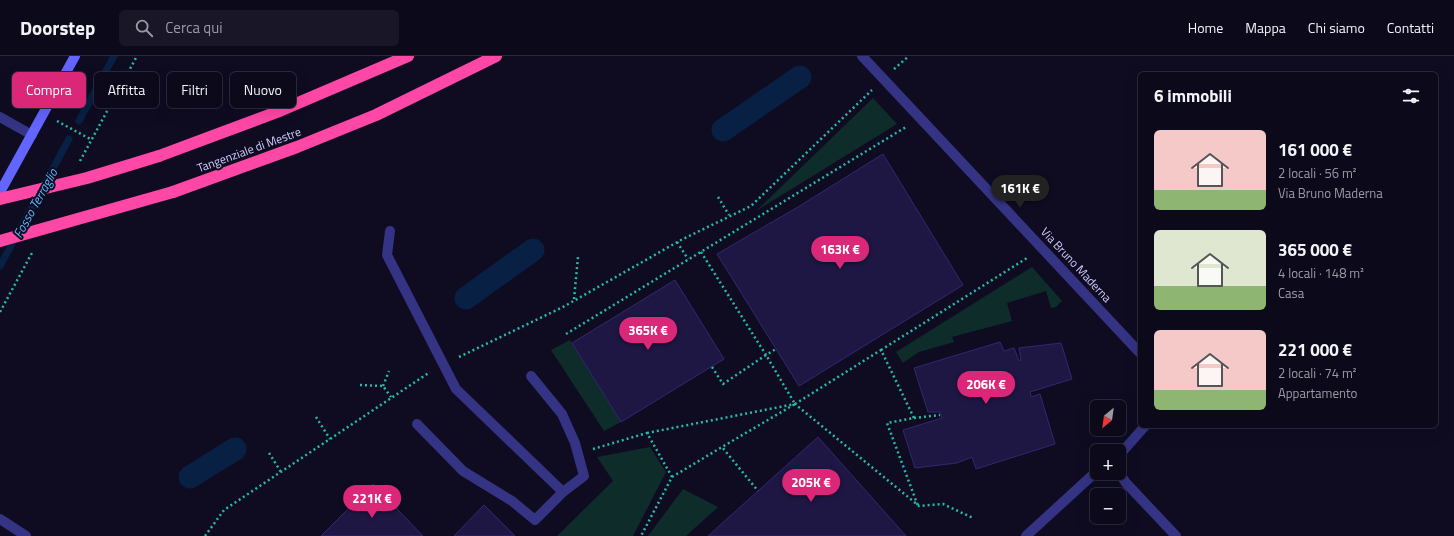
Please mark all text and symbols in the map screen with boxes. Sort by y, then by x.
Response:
search box [119,10,399,46]
text: Doorstep [20,13,95,42]
text: Cerca qui [165,16,222,39]
icon: search [133,17,155,39]
text: Home [1188,17,1223,38]
text: Mappa [1245,17,1286,38]
text: Chi siamo [1308,17,1365,38]
text: Contatti [1387,17,1434,38]
chip: Compra [12,72,86,108]
chip: Affitta [94,72,159,108]
chip: Filtri [167,72,222,108]
chip: Nuovo [230,72,296,108]
text: 6 immobili [1154,83,1232,109]
icon: filters [1400,85,1422,107]
street label: Tangenziale di Mestre [194,122,304,177]
text: 161 000 € [1278,137,1352,163]
icon: home [1186,146,1234,194]
text: 2 locali · 56 m² [1278,163,1357,183]
water label: Fosso Terraglio [8,164,63,241]
pin: 161K € [987,175,1053,209]
text: 161K € [1000,178,1040,198]
text: Via Bruno Maderna [1278,183,1383,203]
street label: Via Bruno Maderna [1036,223,1116,307]
pin: 163K € [807,236,873,270]
text: 365 000 € [1278,237,1352,263]
text: 163K € [820,239,860,259]
icon: home [1186,246,1234,294]
text: 4 locali · 148 m² [1278,263,1364,283]
text: Casa [1278,283,1304,303]
pin: 365K € [615,317,681,351]
text: 365K € [628,320,668,340]
text: 221 000 € [1278,337,1352,363]
icon: home [1186,346,1234,394]
text: 2 locali · 74 m² [1278,363,1357,383]
pin: 206K € [953,371,1019,405]
text: 206K € [966,374,1006,394]
text: Appartamento [1278,383,1357,403]
north arrow [1090,400,1126,436]
map controls [1090,400,1126,524]
button: + [1090,444,1126,480]
pin: 205K € [778,469,844,503]
text: 205K € [791,472,831,492]
pin: 221K € [339,485,405,519]
text: 221K € [352,488,392,508]
button: − [1090,488,1126,524]

